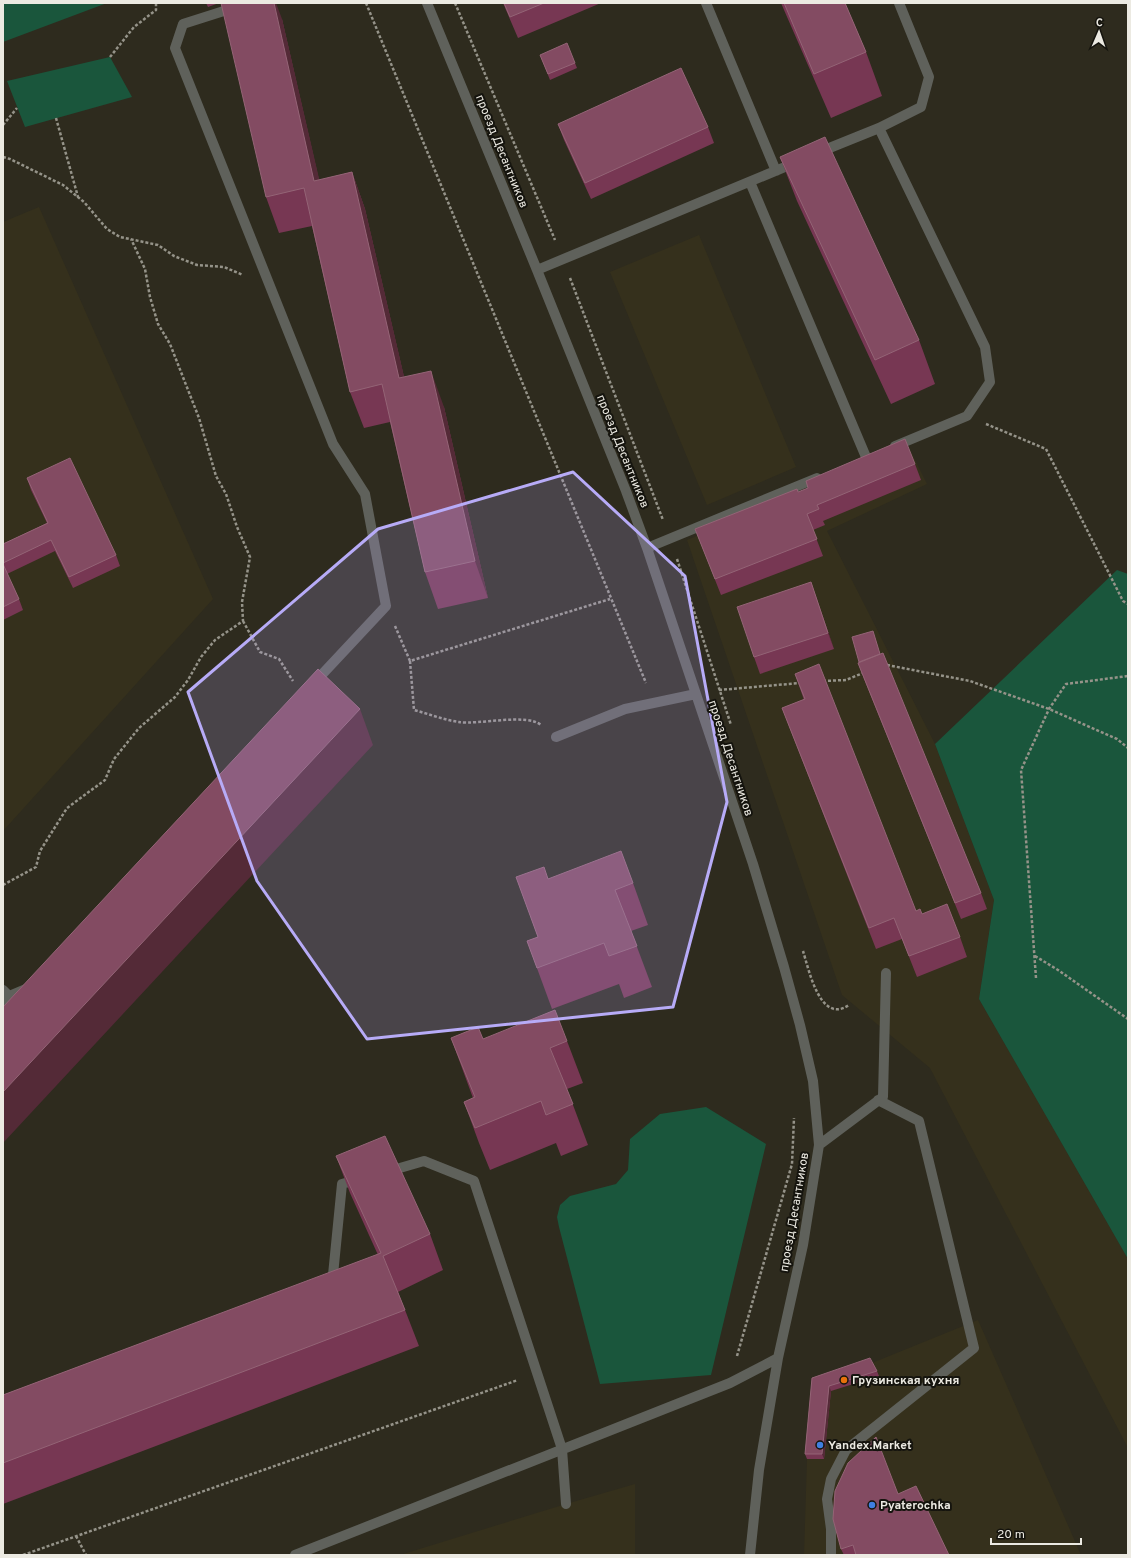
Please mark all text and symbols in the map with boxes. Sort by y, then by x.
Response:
north arrow [1079,12,1119,52]
text: С [1096,16,1103,30]
street label: проезд Десантников [471,92,531,210]
street label: проезд Десантников [592,392,652,510]
street label: проезд Десантников [704,698,756,818]
street label: проезд Десантников [777,1151,813,1273]
place label: Грузинская кухня [852,1373,959,1389]
marker: Грузинская кухня [839,1375,849,1385]
place label: Yandex.Market [828,1438,912,1454]
marker: Yandex.Market [815,1440,825,1450]
place label: Pyaterochka [880,1498,951,1514]
marker: Pyaterochka [867,1500,877,1510]
scale bar [991,1520,1081,1546]
text: 20 m [997,1527,1025,1543]

